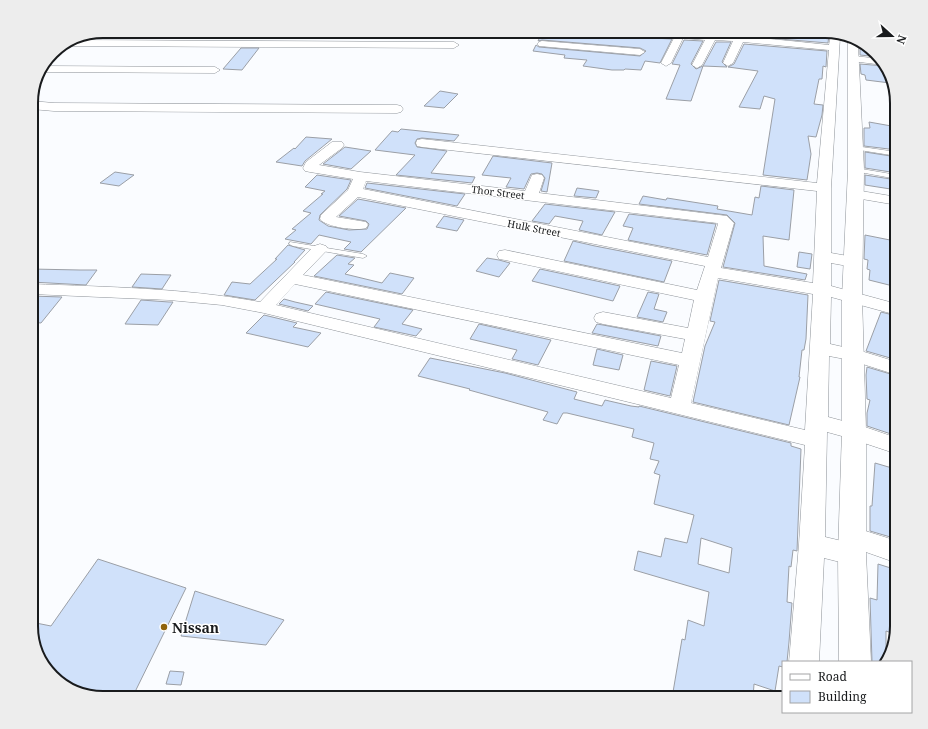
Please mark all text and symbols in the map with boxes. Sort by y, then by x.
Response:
north arrow [872,16,912,56]
text: N [893,33,910,47]
street label: Thor Street [471,182,526,202]
street label: Hulk Street [506,216,562,240]
place label: Nissan [172,618,219,637]
marker: Nissan [159,622,169,632]
legend [782,661,912,713]
text: Road [818,668,848,685]
text: Building [818,688,867,705]

